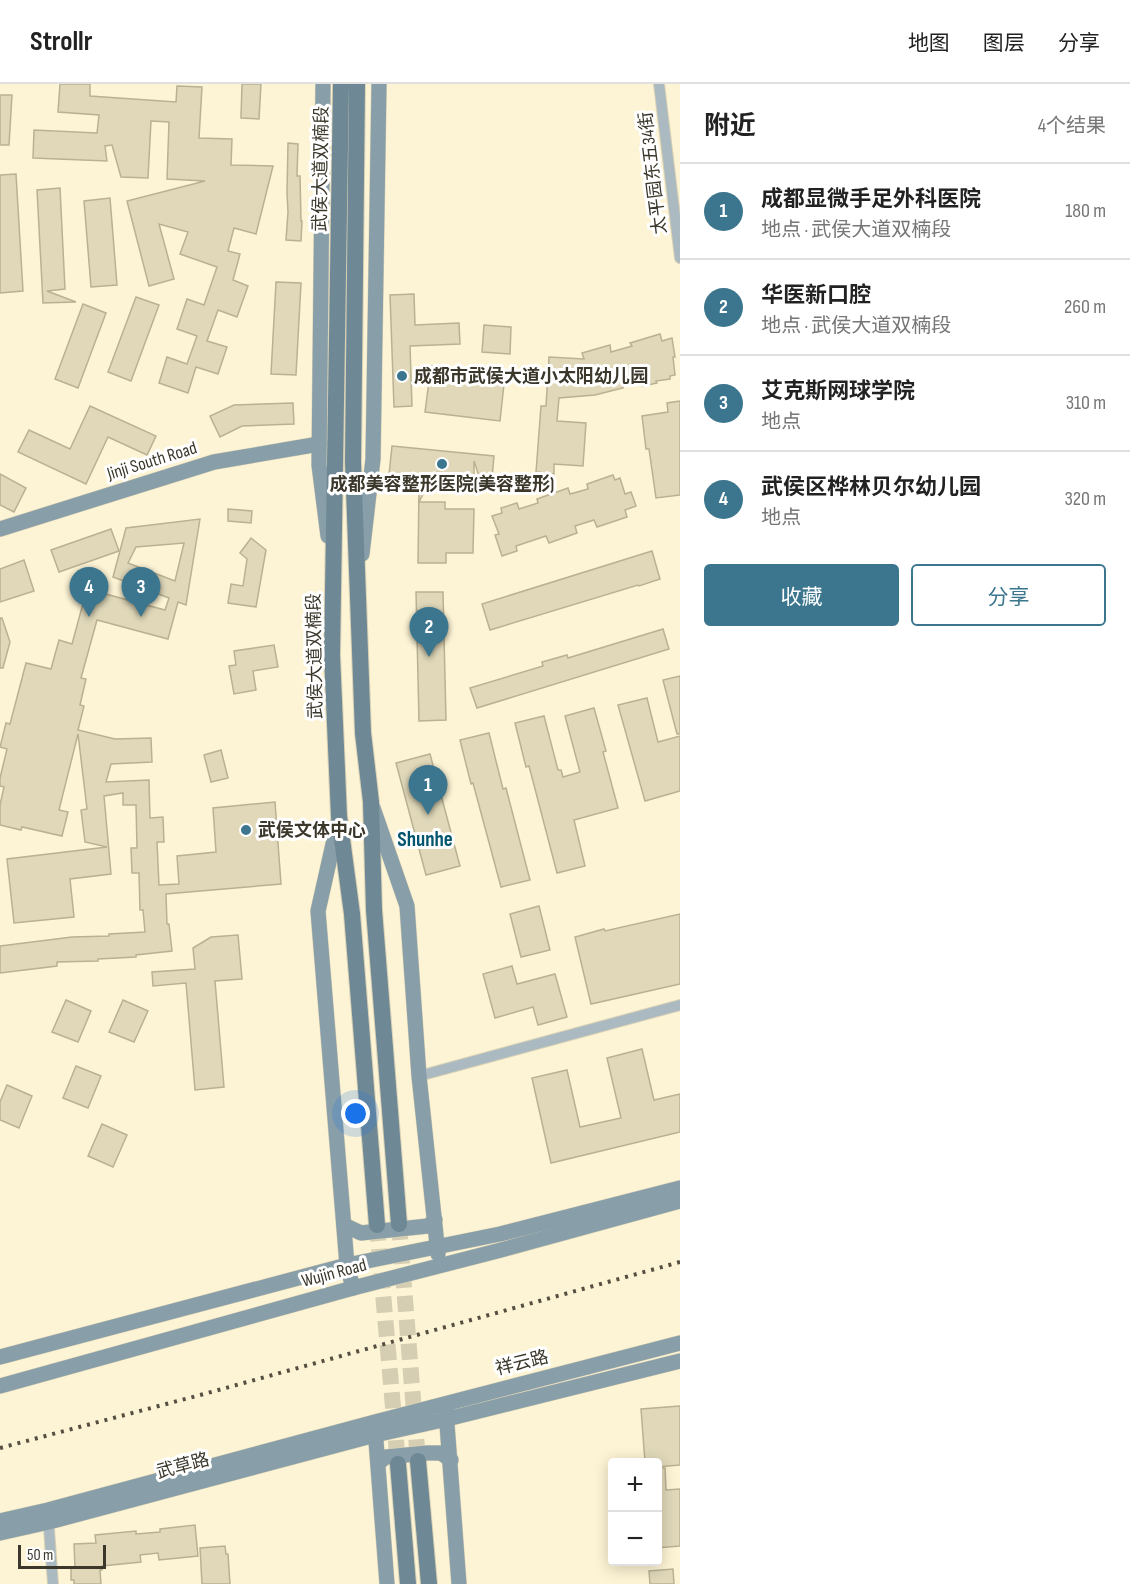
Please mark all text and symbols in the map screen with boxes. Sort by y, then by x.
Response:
text: Strollr [30,25,92,58]
text: 地图 [908,31,950,56]
text: 图层 [983,31,1025,56]
text: 分享 [1058,31,1100,56]
street label: 武侯大道双楠段 [309,106,333,232]
street label: 太平园东五34街 [635,111,671,235]
text: 附近 [704,111,756,142]
text: 4个结果 [1038,114,1106,138]
text: 成都显微手足外科医院 [761,186,981,213]
text: 1 [720,199,727,223]
text: 180 m [1065,199,1106,223]
text: 地点 · 武侯大道双楠段 [761,218,951,242]
text: 华医新口腔 [761,282,871,309]
text: 2 [719,295,728,319]
text: 260 m [1064,295,1106,319]
text: 地点 · 武侯大道双楠段 [761,314,951,338]
place label: 成都市武侯大道小太阳幼儿园 [414,366,648,387]
marker: 成都市武侯大道小太阳幼儿园 [395,369,409,383]
text: 艾克斯网球学院 [761,378,915,405]
text: 3 [719,391,728,415]
text: 310 m [1066,391,1106,415]
text: 地点 [761,410,801,434]
street label: Jinji South Road [104,437,200,485]
marker: 成都美容整形医院(美容整形) [435,457,449,471]
place label: 成都美容整形医院(美容整形) [330,474,554,495]
text: 武侯区桦林贝尔幼儿园 [761,474,981,501]
text: 4 [719,487,728,511]
text: 320 m [1064,487,1106,511]
text: 地点 [761,506,801,530]
button: 收藏 [704,564,899,626]
button: 分享 [911,564,1106,626]
pin: 4 [70,568,109,617]
pin: 3 [122,568,160,617]
street label: 武侯大道双楠段 [303,593,327,719]
pin: 2 [410,608,448,657]
pin: 1 [408,766,448,815]
place label: 武侯文体中心 [258,820,366,841]
marker: 武侯文体中心 [239,823,253,837]
district label: Shunhe [397,827,453,852]
your location [341,1099,370,1128]
street label: Wujin Road [299,1254,369,1292]
street label: 祥云路 [493,1346,551,1380]
street label: 武草路 [154,1449,212,1483]
map controls [608,1458,662,1566]
button: + [608,1458,662,1512]
button: − [608,1512,662,1566]
scale bar [18,1542,106,1570]
text: 50 m [27,1546,53,1565]

